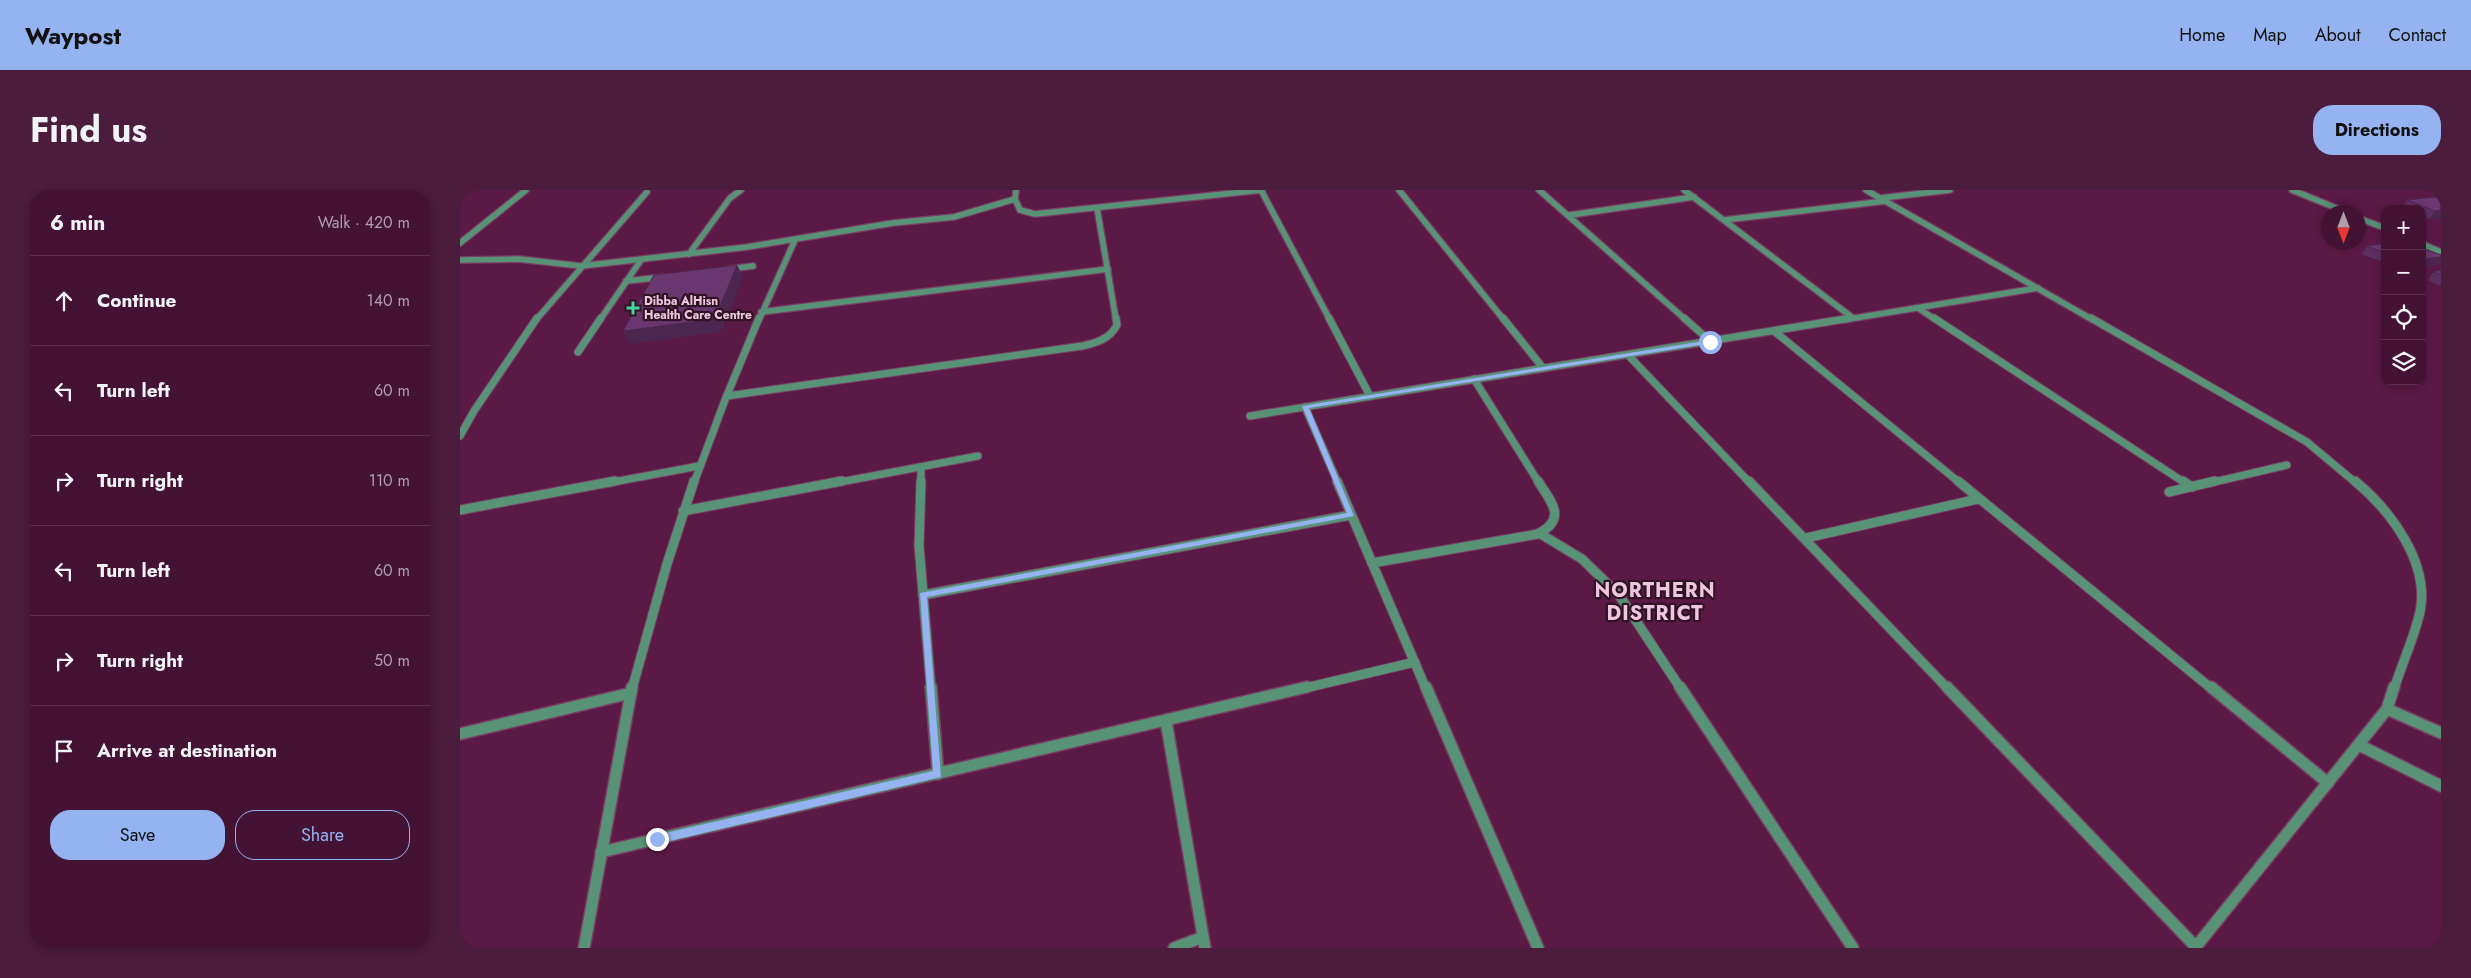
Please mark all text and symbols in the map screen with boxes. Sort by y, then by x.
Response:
text: Waypost [25,18,121,53]
text: Home [2179,22,2225,48]
text: Map [2253,22,2287,48]
text: About [2315,22,2360,48]
text: Contact [2388,22,2446,48]
text: Find us [30,105,147,155]
button: Directions [2313,105,2441,155]
north arrow [2321,205,2366,250]
map controls [2381,205,2426,385]
button: + [2381,205,2426,250]
text: 6 min [50,208,105,238]
text: Walk · 420 m [318,211,410,234]
button: − [2381,250,2426,295]
icon: ahead [50,287,78,315]
text: Continue [97,287,176,314]
text: 140 m [367,289,410,312]
place label: Dibba AlHisn Health Care Centre [644,292,752,324]
button: locate [2381,295,2426,340]
marker: Dibba AlHisn Health Care Centre [626,301,640,315]
route start [1699,331,1722,354]
button: layers [2381,340,2426,385]
icon: left [50,377,78,405]
text: Turn left [97,377,170,404]
text: 60 m [374,379,410,402]
icon: right [50,467,78,495]
text: Turn right [97,467,183,494]
text: 110 m [369,469,410,492]
icon: left [50,557,78,585]
text: Turn left [97,557,170,584]
text: 60 m [374,559,410,582]
district label: NORTHERN DISTRICT [1594,576,1716,628]
icon: right [50,647,78,675]
text: Turn right [97,647,183,674]
text: 50 m [374,649,410,672]
icon: arrive [50,737,78,765]
text: Arrive at destination [97,737,277,764]
button: Save [50,810,225,860]
button: Share [235,810,410,860]
route end [646,828,669,851]

